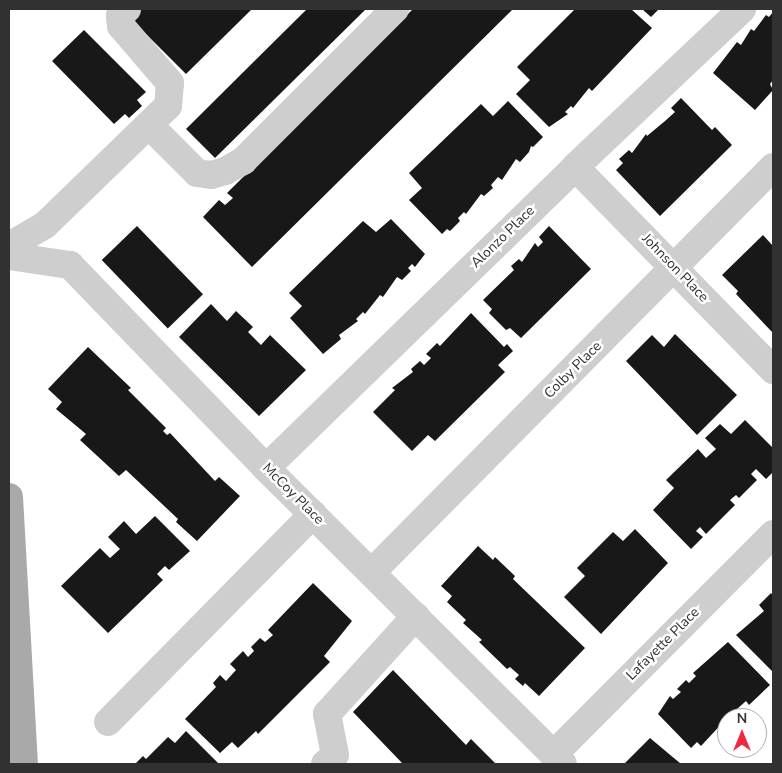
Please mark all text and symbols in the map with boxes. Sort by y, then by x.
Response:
street label: Alonzo Place [468,202,538,272]
street label: Johnson Place [638,230,712,306]
street label: Colby Place [541,338,605,402]
street label: McCoy Place [259,460,327,528]
street label: Lafayette Place [623,604,703,684]
north arrow [717,708,767,758]
text: N [737,709,747,728]

